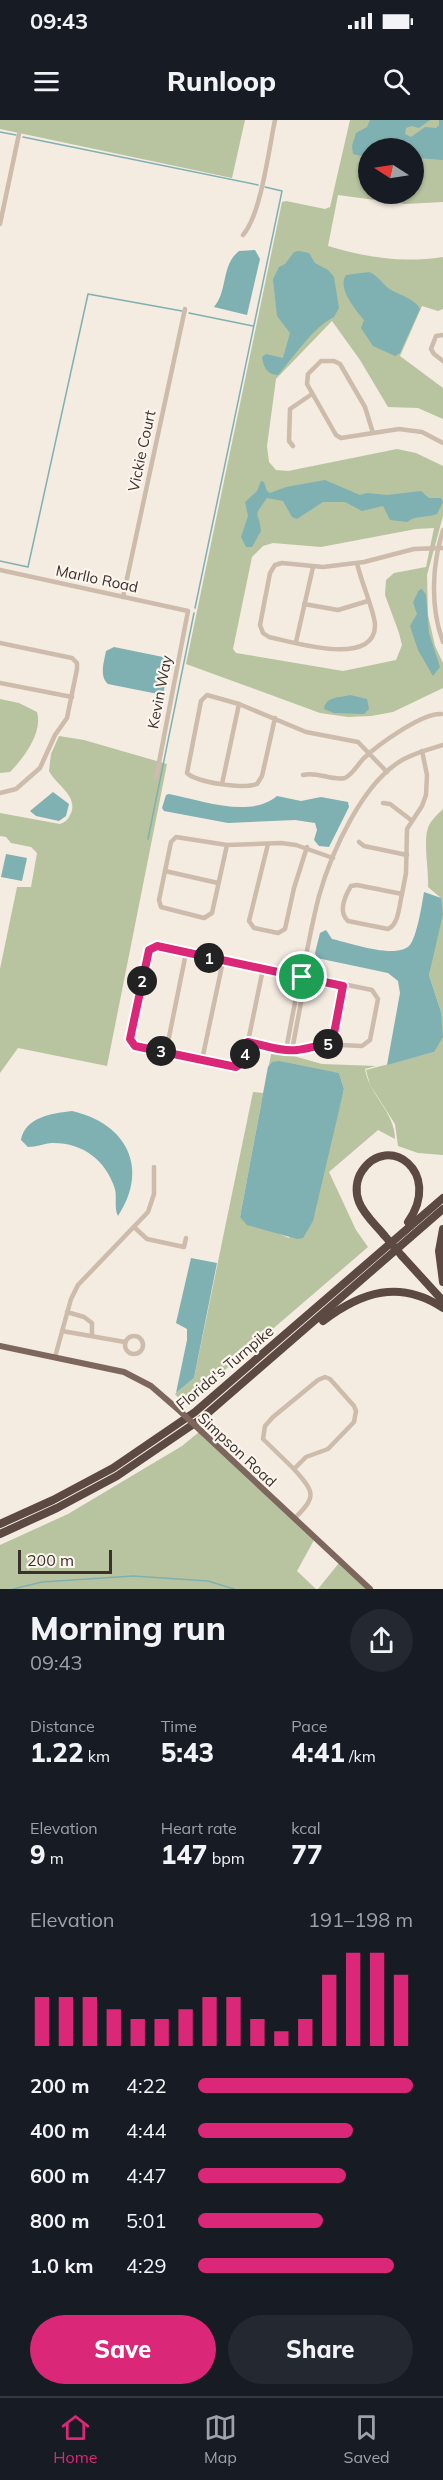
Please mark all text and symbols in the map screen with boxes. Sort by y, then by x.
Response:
text: 09:43 [30,7,88,35]
text: Runloop [167,64,276,98]
icon: menu [30,65,63,98]
icon: search [380,65,413,98]
north arrow [358,138,424,204]
map controls [358,138,424,204]
street label: Vickie Court [124,408,159,493]
street label: Marllo Road [54,561,140,597]
street label: Kevin Way [143,654,176,730]
pin: 1 [194,943,224,973]
text: 1 [204,948,214,968]
pin [276,951,327,1002]
icon: arrive [285,960,318,993]
pin: 2 [127,966,157,996]
text: 2 [137,971,147,991]
pin: 5 [313,1029,343,1059]
text: 5 [323,1034,333,1054]
pin: 3 [146,1036,176,1066]
pin: 4 [230,1039,260,1069]
text: 3 [156,1041,166,1061]
text: 4 [240,1044,250,1064]
street label: Florida's Turnpike [172,1321,277,1414]
street label: Simpson Road [194,1408,281,1491]
scale bar [18,1547,112,1574]
text: 200 m [27,1550,74,1570]
text: Morning run [30,1607,226,1648]
button: share [350,1609,413,1672]
text: 09:43 [30,1650,83,1675]
text: Distance [30,1716,95,1736]
text: Time [161,1716,197,1736]
text: Pace [291,1716,327,1736]
text: 1.22 [30,1736,84,1769]
text: 5:43 [161,1736,214,1769]
text: 4:41 [291,1736,345,1769]
text: km [84,1746,110,1766]
text: /km [345,1746,376,1766]
text: Elevation [30,1818,98,1838]
text: Heart rate [161,1818,237,1838]
text: kcal [291,1818,321,1838]
text: 9 [30,1838,46,1871]
text: 147 [161,1838,207,1871]
text: 77 [291,1838,323,1871]
text: m [46,1848,64,1868]
text: bpm [207,1848,245,1868]
text: Elevation [30,1907,115,1932]
text: 191–198 m [308,1907,413,1932]
text: 200 m [30,2073,89,2098]
text: 4:22 [126,2073,167,2098]
text: 400 m [30,2118,89,2143]
text: 4:44 [126,2118,167,2143]
text: 600 m [30,2163,89,2188]
text: 4:47 [126,2163,167,2188]
text: 800 m [30,2208,89,2233]
text: 5:01 [126,2208,167,2233]
text: 1.0 km [30,2253,93,2278]
text: 4:29 [126,2253,167,2278]
button: Save [30,2315,216,2384]
button: Share [228,2315,413,2384]
tab: Home [53,2411,97,2467]
tab: Map [204,2411,237,2467]
tab: Saved [344,2411,390,2467]

